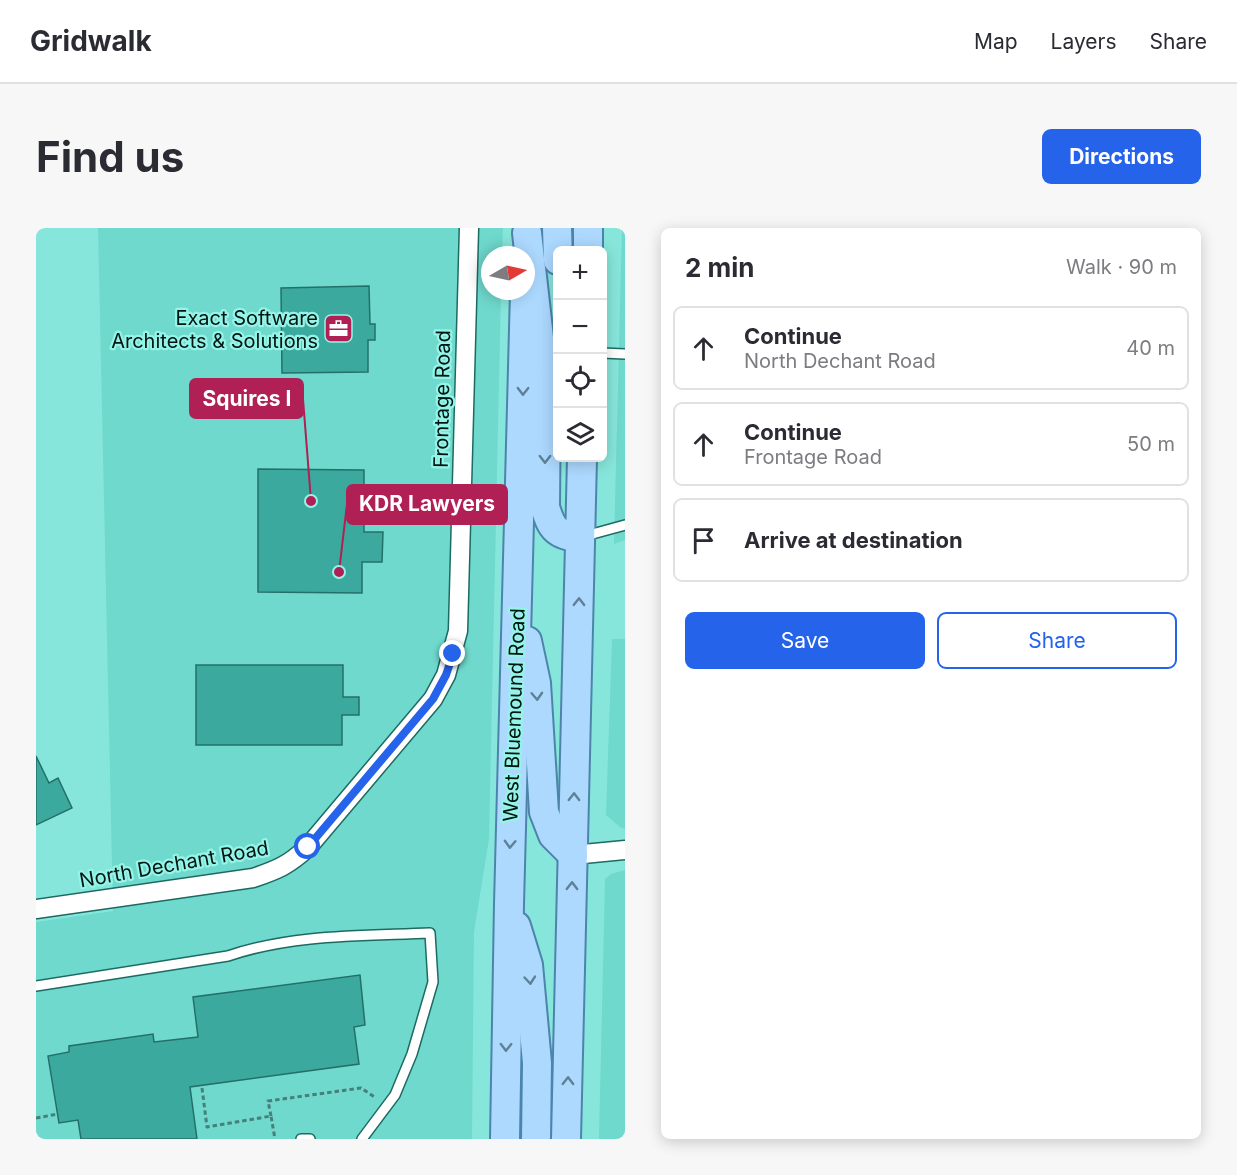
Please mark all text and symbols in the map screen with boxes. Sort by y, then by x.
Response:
text: Gridwalk [30,24,152,58]
text: Map [974,29,1018,54]
text: Layers [1051,29,1117,54]
text: Share [1150,29,1207,54]
button: Directions [1042,129,1201,184]
text: Find us [36,131,184,182]
north arrow [481,246,535,300]
map controls [553,246,607,462]
button: + [553,246,607,300]
text: 2 min [685,252,755,283]
text: Walk · 90 m [1066,255,1177,279]
button: − [553,300,607,354]
place label: Exact Software Architects & Solutions [111,306,318,353]
office icon: Exact Software Architects & Solutions [323,313,355,345]
text: Continue [744,323,842,349]
street label: Frontage Road [429,330,455,468]
icon: ahead [687,332,720,365]
text: 40 m [1126,336,1175,360]
text: North Dechant Road [744,349,936,373]
button: locate [553,354,607,408]
callout: Squires I [190,379,303,418]
text: Squires I [203,386,291,411]
one-way arrow [517,387,529,396]
button: layers [553,408,607,462]
text: Continue [744,419,842,445]
icon: ahead [687,428,720,461]
text: 50 m [1127,432,1175,456]
text: Frontage Road [744,445,882,469]
one-way arrow [539,454,551,463]
callout: KDR Lawyers [347,485,507,524]
text: KDR Lawyers [359,491,495,516]
icon: arrive [687,524,720,557]
text: Arrive at destination [744,527,963,553]
one-way arrow [572,597,585,606]
street label: West Bluemound Road [498,608,530,822]
button: Save [685,612,925,669]
button: Share [937,612,1177,669]
route end [439,640,465,666]
one-way arrow [530,691,543,700]
one-way arrow [568,792,581,801]
route start [294,833,320,859]
street label: North Dechant Road [78,836,270,892]
one-way arrow [504,840,517,849]
one-way arrow [566,881,578,890]
one-way arrow [523,976,536,985]
one-way arrow [500,1042,512,1051]
one-way arrow [561,1076,574,1085]

